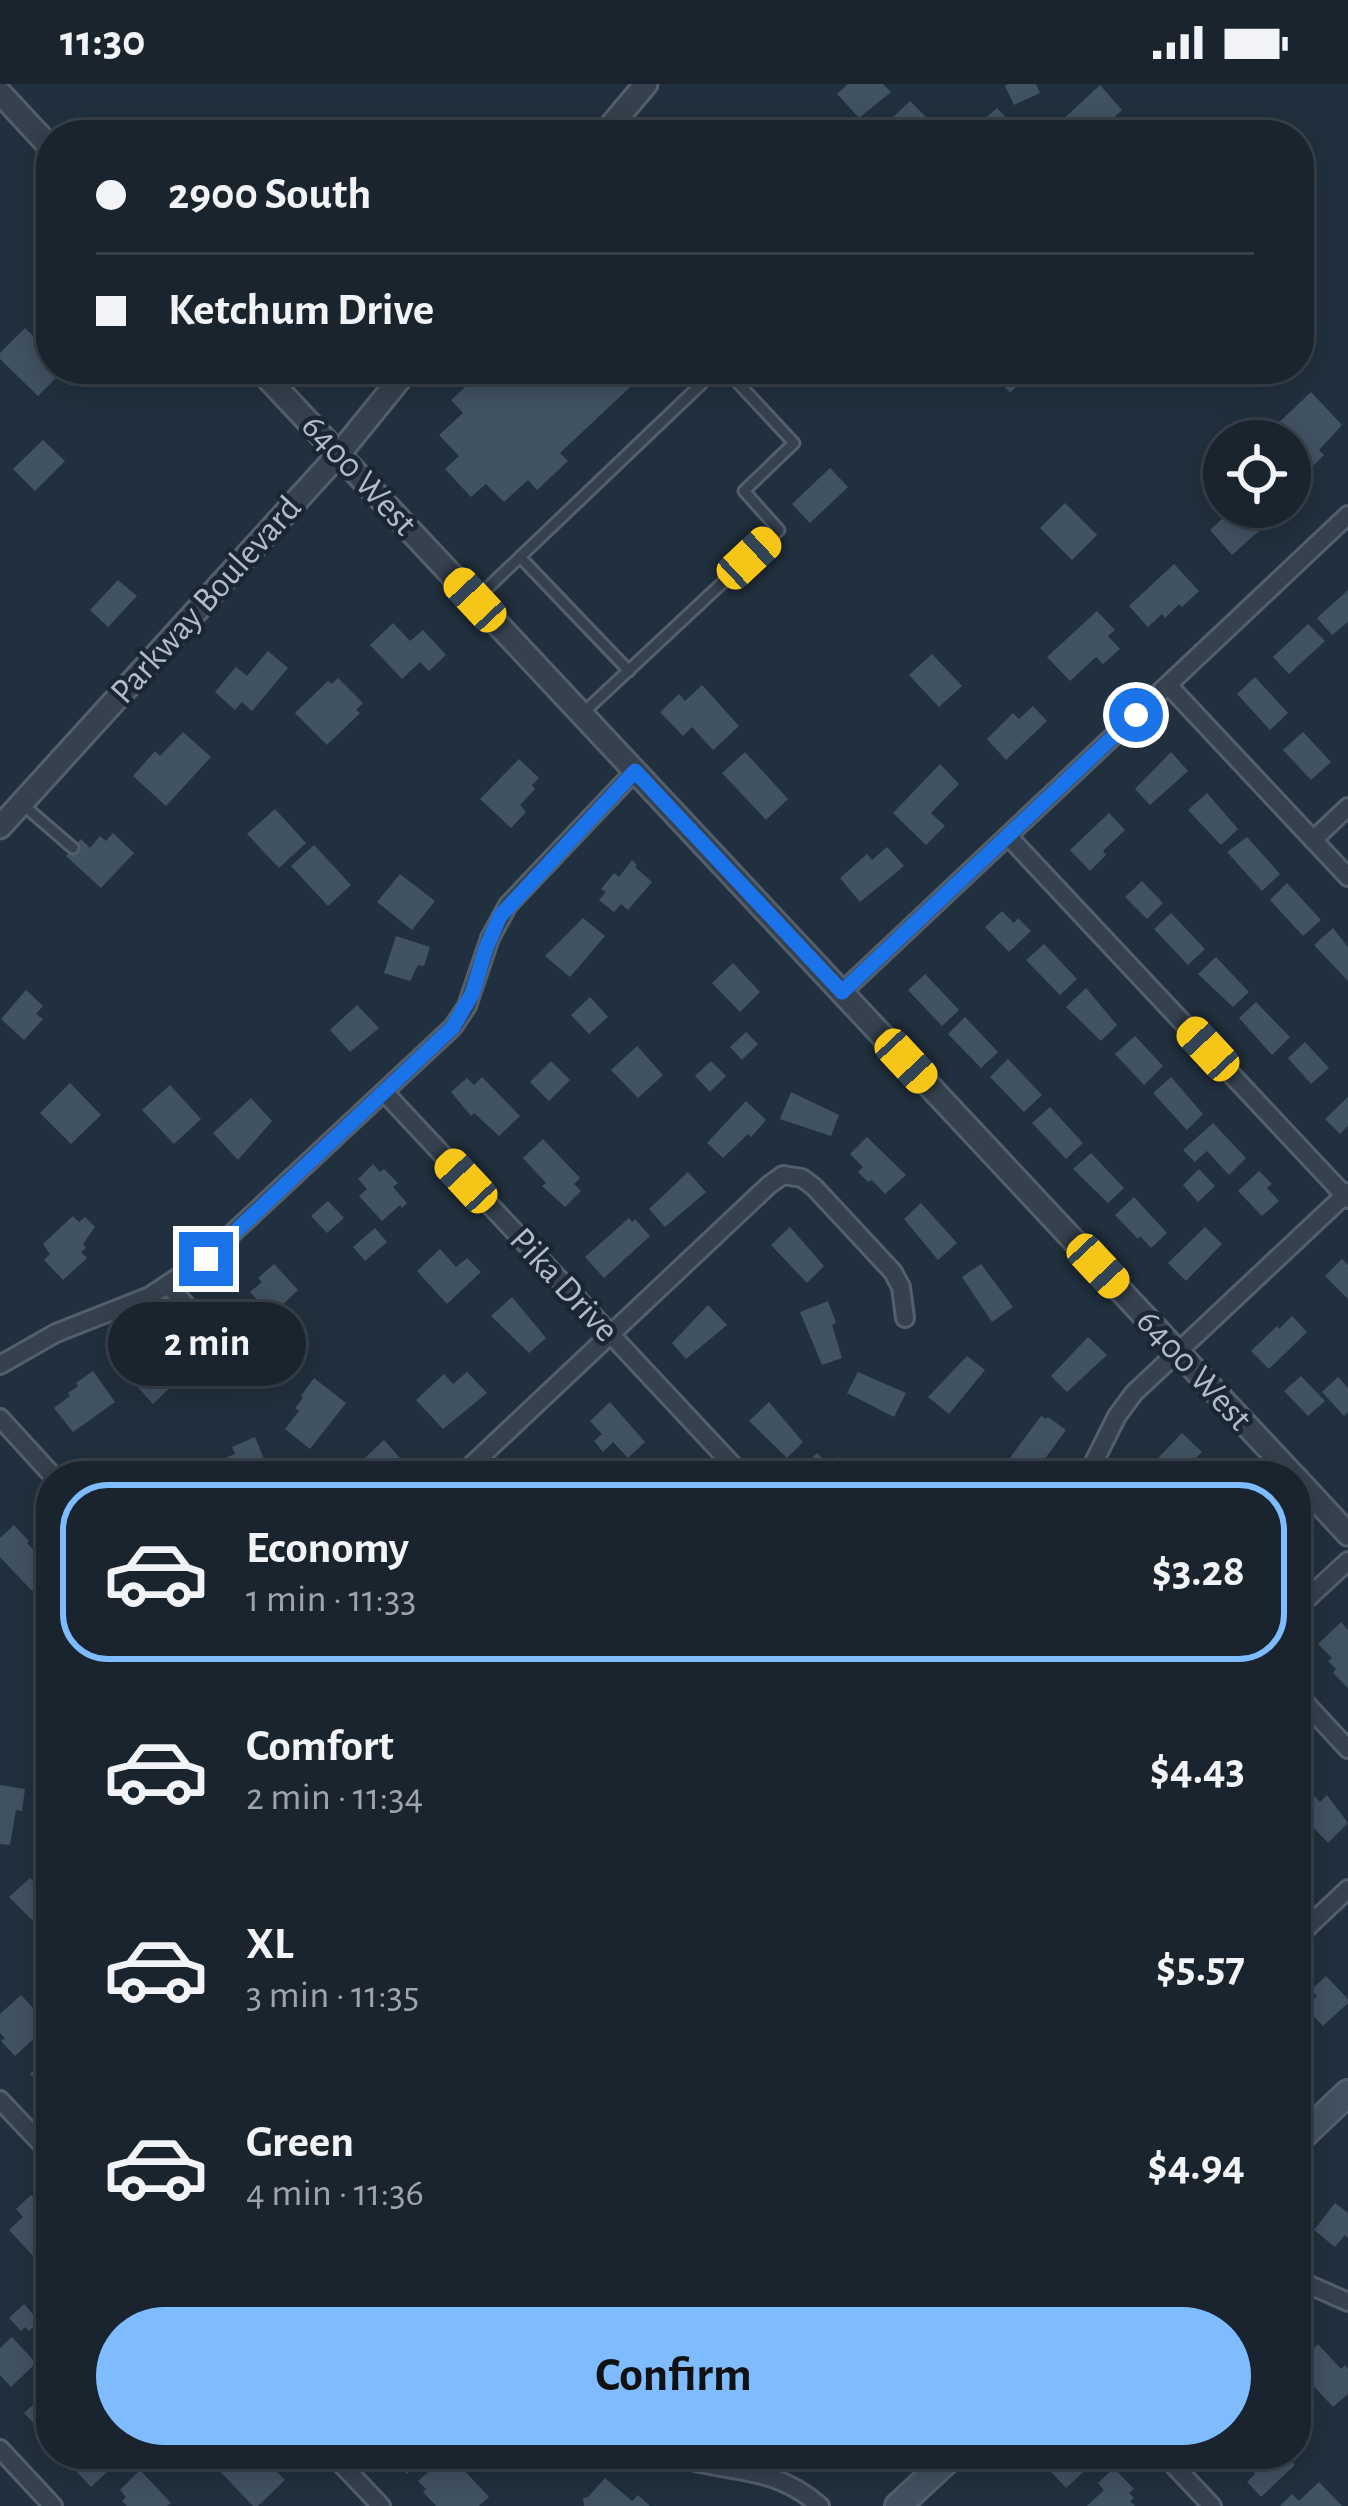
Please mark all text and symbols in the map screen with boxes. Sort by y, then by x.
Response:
text: 11:30 [60,19,146,64]
text: 2900 South [168,172,371,217]
text: Ketchum Drive [168,288,434,333]
street label: 6400 West [295,408,424,543]
map controls [1203,420,1311,528]
button: locate [1203,420,1311,528]
street label: Parkway Boulevard [104,490,308,710]
car [710,520,788,596]
car [437,561,513,639]
route start [1109,688,1163,742]
car [1170,1010,1246,1088]
car [868,1022,944,1100]
car [428,1142,504,1220]
street label: Pika Drive [503,1221,625,1349]
car [1060,1227,1136,1305]
route end [179,1232,233,1286]
callout: 2 min [107,1301,305,1385]
street label: 6400 West [1130,1303,1259,1438]
text: 2 min [164,1324,250,1363]
icon: car [102,1518,210,1626]
text: Economy [246,1526,409,1571]
text: $3.28 [1152,1549,1245,1594]
text: 1 min · 11:33 [246,1580,416,1619]
icon: car [102,1716,210,1824]
text: Comfort [246,1724,394,1769]
text: $4.43 [1150,1747,1245,1792]
text: 2 min · 11:34 [246,1778,423,1817]
icon: car [102,1914,210,2022]
text: XL [246,1922,294,1967]
text: $5.57 [1156,1945,1245,1990]
text: 3 min · 11:35 [246,1976,419,2015]
icon: car [102,2112,210,2220]
text: Green [246,2120,354,2165]
text: $4.94 [1147,2143,1245,2188]
text: 4 min · 11:36 [246,2174,424,2213]
button: Confirm [96,2307,1251,2445]

